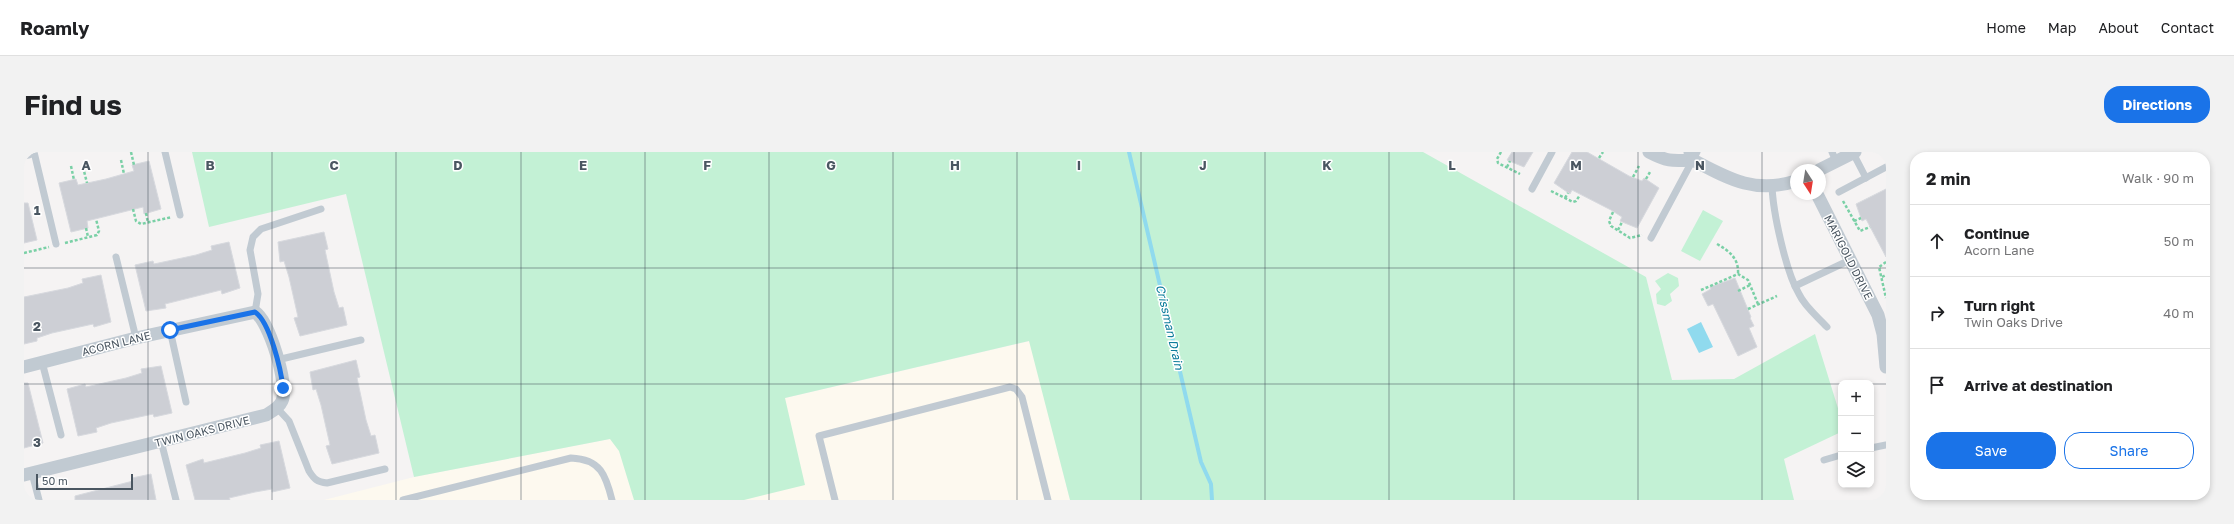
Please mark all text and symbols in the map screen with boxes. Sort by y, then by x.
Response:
text: Roamly [20,16,89,39]
text: Home [1986,19,2026,36]
text: Map [2048,19,2076,36]
text: About [2098,19,2139,36]
text: Contact [2161,19,2214,36]
button: Directions [2104,86,2210,123]
text: Find us [24,88,122,121]
text: A [81,157,91,173]
text: B [205,157,215,173]
text: C [329,157,339,173]
text: D [453,157,463,173]
text: E [579,157,587,173]
text: F [703,157,711,173]
text: G [826,157,836,173]
text: H [950,157,960,173]
text: I [1077,157,1081,173]
text: J [1199,157,1207,173]
text: K [1322,157,1332,173]
text: L [1448,157,1456,173]
text: M [1570,157,1582,173]
text: N [1695,157,1705,173]
north arrow [1790,164,1826,200]
text: 2 min [1926,168,1970,189]
text: Walk · 90 m [2122,170,2194,186]
text: 1 [34,202,41,218]
street label: MARIGOLD DRIVE [1822,213,1876,302]
text: Continue [1964,224,2030,242]
icon: ahead [1926,230,1948,252]
text: 50 m [2164,233,2194,249]
text: Acorn Lane [1964,242,2034,258]
water label: Crissman Drain [1153,283,1187,372]
text: Turn right [1964,296,2035,314]
icon: right [1926,302,1948,324]
text: 40 m [2163,305,2194,321]
text: Twin Oaks Drive [1964,314,2063,330]
text: 2 [33,318,41,334]
route start [161,321,179,339]
street label: ACORN LANE [80,328,152,358]
icon: arrive [1926,374,1948,396]
text: Arrive at destination [1964,376,2113,394]
route end [274,379,292,397]
map controls [1838,380,1874,488]
button: + [1838,380,1874,416]
street label: TWIN OAKS DRIVE [153,413,251,449]
button: − [1838,416,1874,452]
button: Save [1926,432,2056,469]
button: Share [2064,432,2194,469]
text: 3 [33,434,41,450]
button: layers [1838,452,1874,488]
scale bar [36,472,133,491]
text: 50 m [42,474,68,487]

